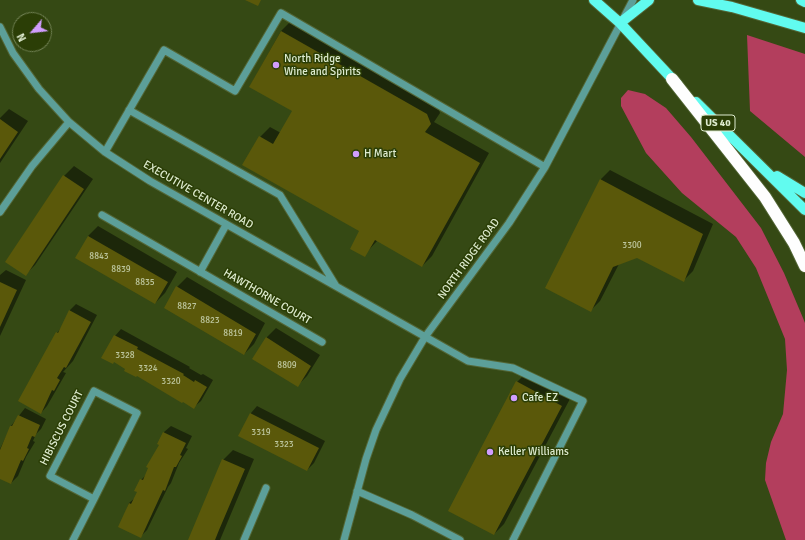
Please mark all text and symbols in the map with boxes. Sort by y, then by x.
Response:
north arrow [12,12,52,52]
text: N [14,31,29,44]
place label: North Ridge Wine and Spirits [284,52,361,78]
marker: North Ridge Wine and Spirits [271,60,281,70]
road number: US 40 [701,115,735,131]
place label: H Mart [364,147,396,161]
marker: H Mart [351,149,361,159]
street label: EXECUTIVE CENTER ROAD [141,158,255,232]
street label: NORTH RIDGE ROAD [435,216,503,302]
house number: 3300 [622,241,642,251]
house number: 8843 [89,252,109,262]
house number: 8839 [111,265,131,275]
street label: HAWTHORNE COURT [221,267,313,327]
house number: 8835 [135,278,155,288]
house number: 8827 [177,302,197,312]
house number: 8823 [200,316,220,326]
house number: 8819 [223,329,243,339]
house number: 3328 [115,351,135,361]
house number: 8809 [277,361,297,371]
house number: 3324 [138,364,158,374]
house number: 3320 [161,377,181,387]
street label: HIBISCUS COURT [37,388,87,468]
place label: Cafe EZ [522,391,558,405]
marker: Cafe EZ [509,393,519,403]
house number: 3319 [251,428,271,438]
house number: 3323 [274,440,294,450]
place label: Keller Williams [498,445,569,459]
marker: Keller Williams [485,447,495,457]

